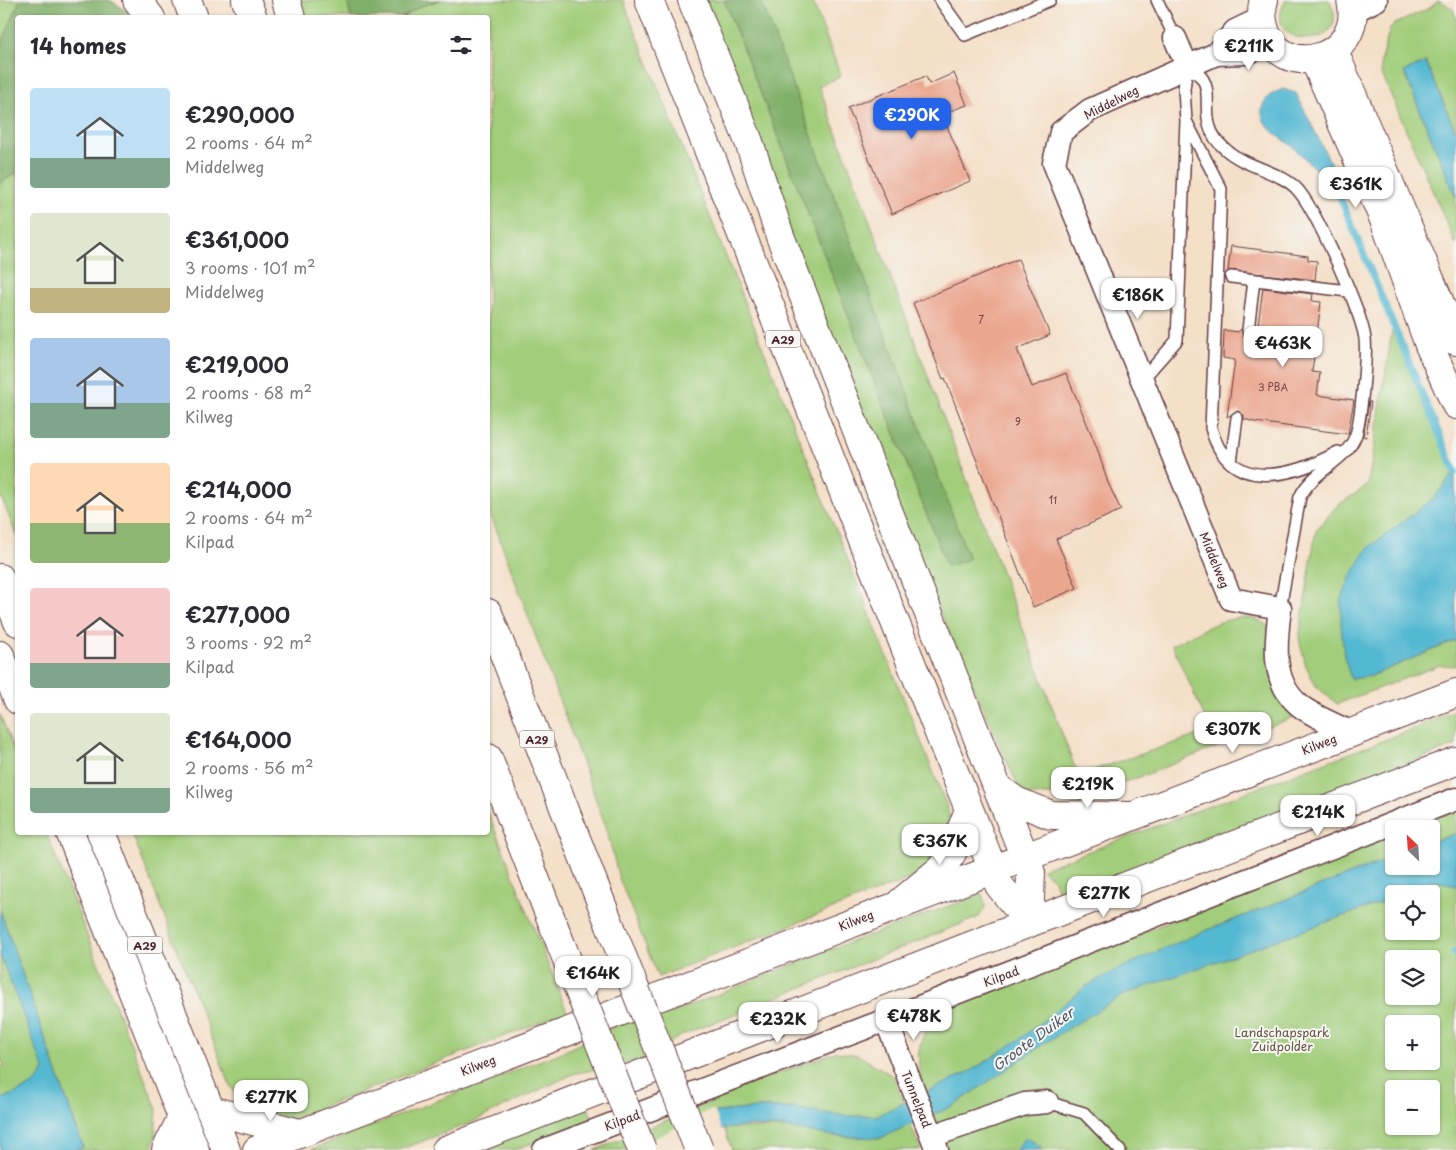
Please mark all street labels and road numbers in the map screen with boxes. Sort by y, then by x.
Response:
street label: Middelweg [1080,80,1142,124]
road number: A29 [766,330,800,348]
street label: Middelweg [1195,529,1235,591]
street label: Kilweg [1299,729,1339,759]
road number: A29 [520,731,554,748]
street label: Kilweg [836,905,876,935]
road number: A29 [128,936,162,954]
street label: Kilpad [981,961,1022,991]
street label: Kilweg [458,1050,498,1080]
street label: Tunnelpad [897,1068,937,1131]
street label: Kilpad [602,1105,643,1135]

